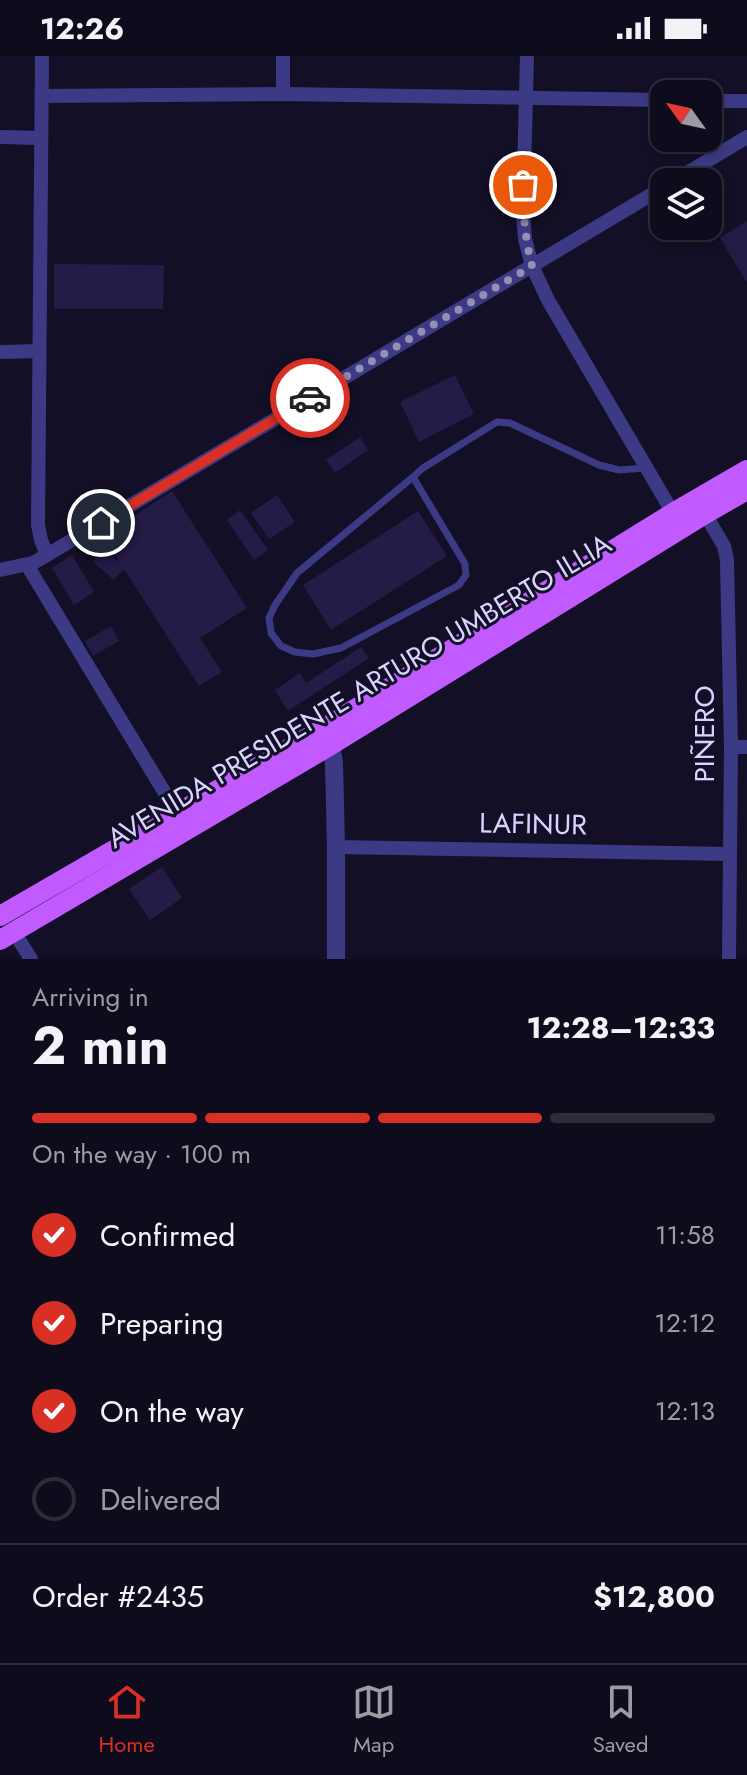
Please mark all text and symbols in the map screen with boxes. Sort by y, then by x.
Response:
text: 12:26 [40,7,124,50]
north arrow [650,80,722,152]
map controls [650,80,722,240]
pin [489,151,557,219]
icon: bag [501,163,545,207]
button: layers [650,168,722,240]
courier [270,358,350,438]
icon: car [288,376,332,420]
pin [67,489,135,557]
icon: home [79,501,123,545]
street label: AVENIDA PRESIDENTE ARTURO UMBERTO ILLIA [99,523,620,858]
street label: PIÑERO [684,685,725,783]
street label: LAFINUR [479,803,588,845]
text: Arriving in [32,978,149,1016]
text: 12:28–12:33 [527,1006,715,1049]
text: 2 min [32,1008,169,1084]
text: On the way · 100 m [32,1135,251,1173]
icon: check [32,1213,76,1257]
text: Confirmed [100,1214,235,1257]
text: 11:58 [655,1216,715,1254]
icon: check [32,1301,76,1345]
text: Preparing [100,1302,224,1345]
text: 12:12 [654,1304,715,1342]
icon: check [32,1389,76,1433]
text: On the way [100,1390,244,1433]
text: 12:13 [655,1392,715,1430]
text: Delivered [100,1478,221,1521]
text: Order #2435 [32,1575,204,1618]
text: $12,800 [593,1575,715,1618]
tab: Home [99,1680,155,1760]
tab: Map [352,1680,396,1760]
tab: Saved [593,1680,648,1760]

